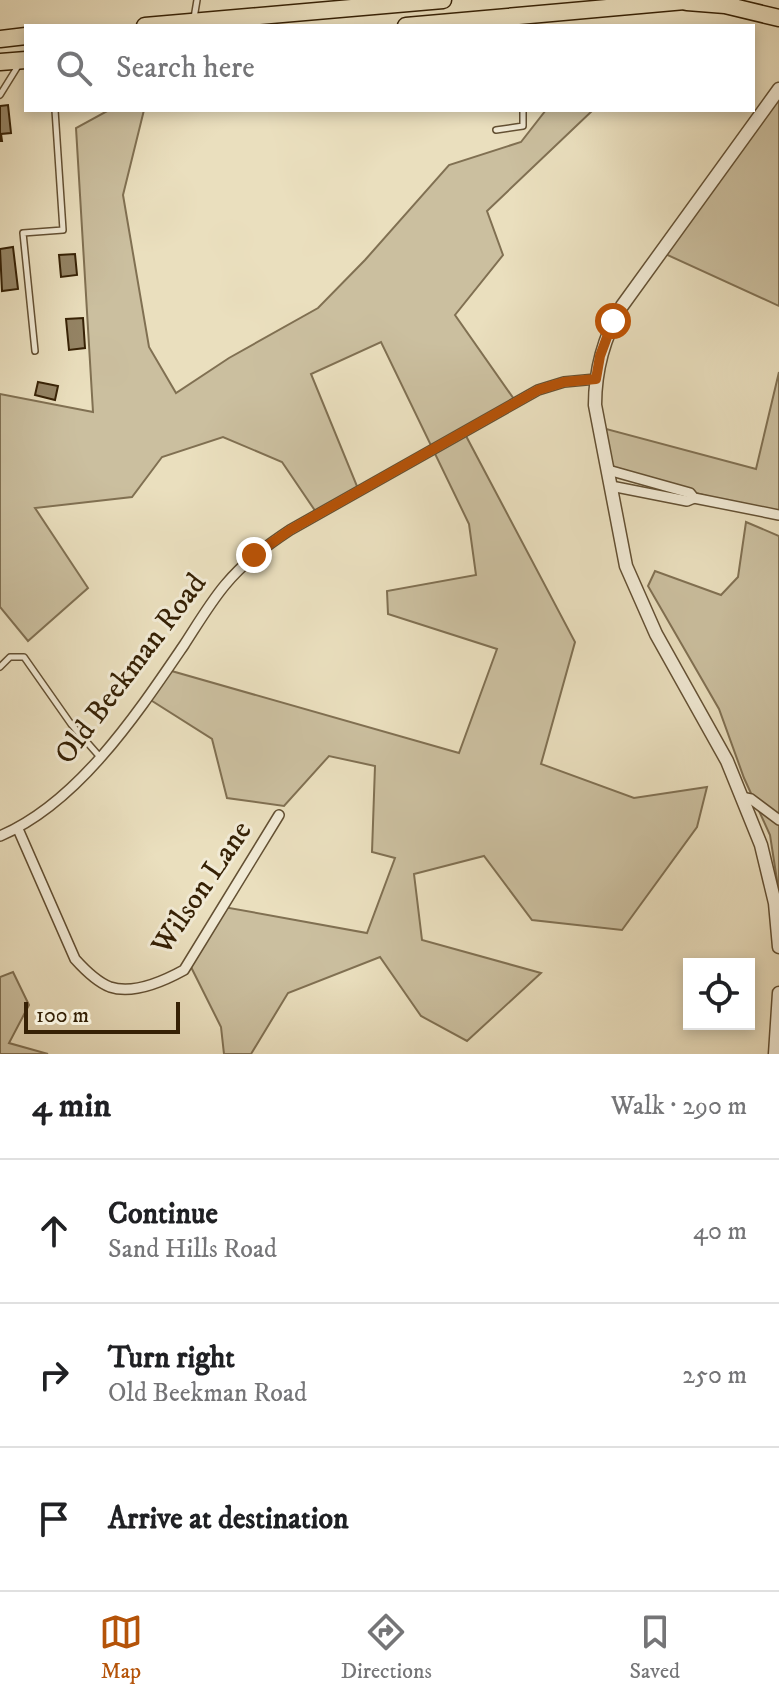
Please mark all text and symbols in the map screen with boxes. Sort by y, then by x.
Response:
search box [24,24,755,112]
icon: search [52,46,96,90]
text: Search here [116,50,255,87]
route start [595,303,631,339]
route end [236,537,272,573]
street label: Old Beekman Road [47,566,215,772]
street label: Wilson Lane [143,814,260,963]
map controls [683,958,755,1030]
button: locate [683,958,755,1030]
scale bar [24,998,180,1034]
text: 100 m [36,1002,89,1029]
text: 4 min [32,1085,111,1127]
text: Walk · 290 m [611,1090,747,1123]
text: Continue [108,1196,218,1233]
icon: ahead [32,1209,76,1253]
text: 40 m [693,1215,747,1248]
text: Sand Hills Road [108,1233,277,1266]
text: Turn right [108,1340,235,1377]
icon: right [32,1353,76,1397]
text: 250 m [682,1359,747,1392]
text: Old Beekman Road [108,1377,307,1410]
icon: arrive [32,1497,76,1541]
text: Arrive at destination [108,1501,349,1538]
tab: Map [99,1610,143,1685]
tab: Directions [341,1610,432,1685]
tab: Saved [630,1610,680,1685]

